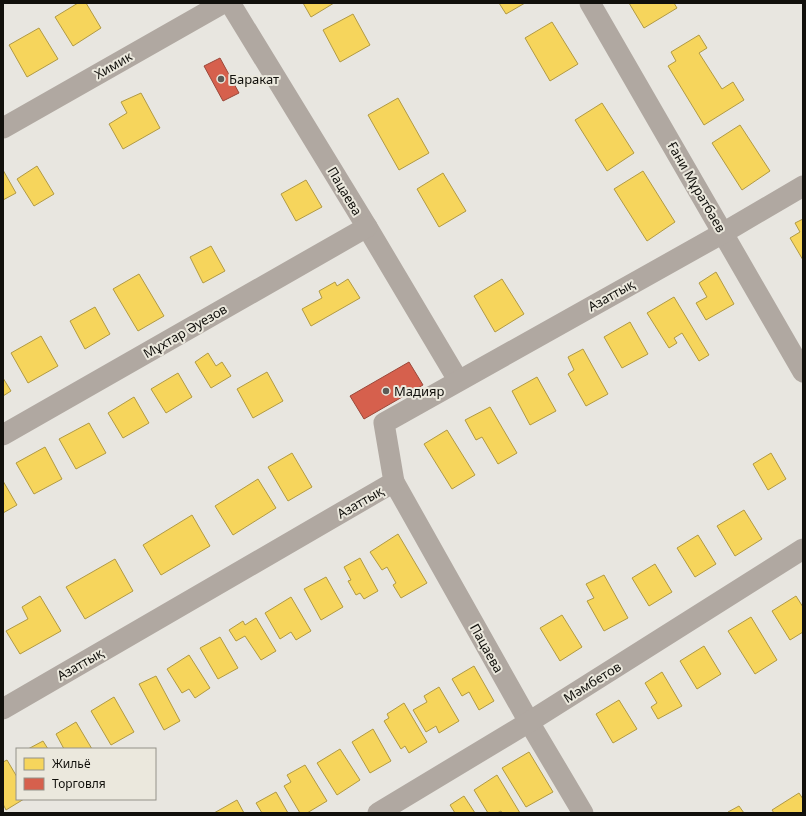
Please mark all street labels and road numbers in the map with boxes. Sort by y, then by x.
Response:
street label: Химик [91,47,135,83]
street label: Ғани Мұратбаев [664,138,730,236]
street label: Пацаева [323,163,367,219]
street label: Азаттық [584,274,638,315]
street label: Мұхтар Әуезов [140,300,230,362]
street label: Азаттық [333,481,387,523]
street label: Пацаева [466,620,508,676]
street label: Азаттық [53,643,107,685]
street label: Мәмбетов [560,657,624,707]

